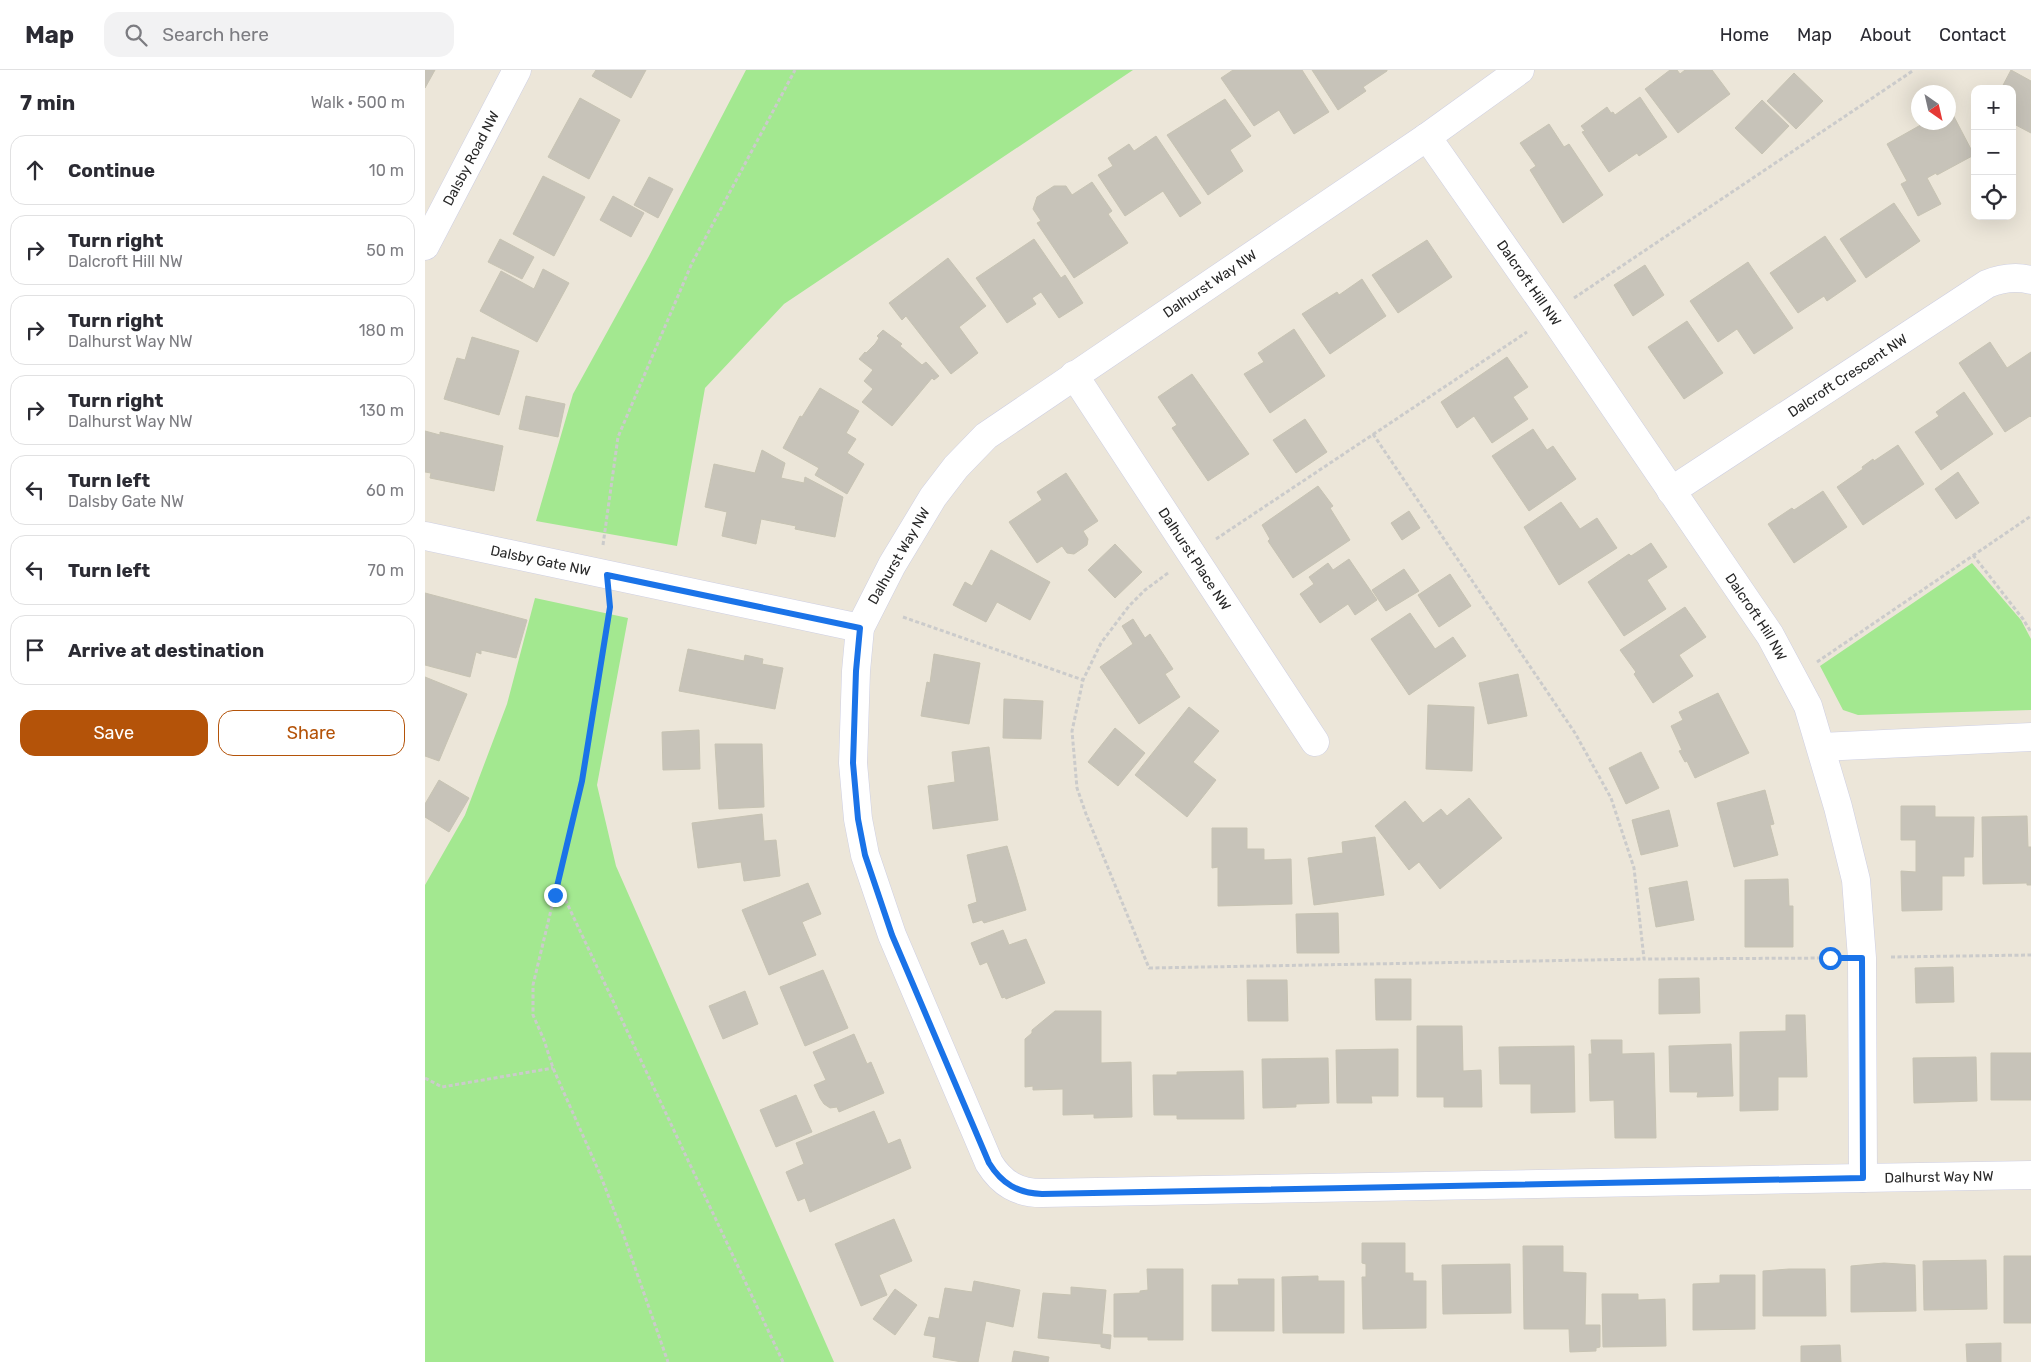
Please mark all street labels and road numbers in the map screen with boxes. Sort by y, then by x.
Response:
street label: Dalsby Road NW [439,108,503,208]
street label: Dalcroft Hill NW [1493,237,1565,329]
street label: Dalhurst Way NW [1160,246,1260,322]
street label: Dalcroft Crescent NW [1785,330,1910,421]
street label: Dalhurst Place NW [1155,504,1235,613]
street label: Dalhurst Way NW [864,505,934,607]
street label: Dalsby Gate NW [489,542,592,579]
street label: Dalcroft Hill NW [1722,570,1791,663]
street label: Dalhurst Way NW [1884,1167,1994,1186]

